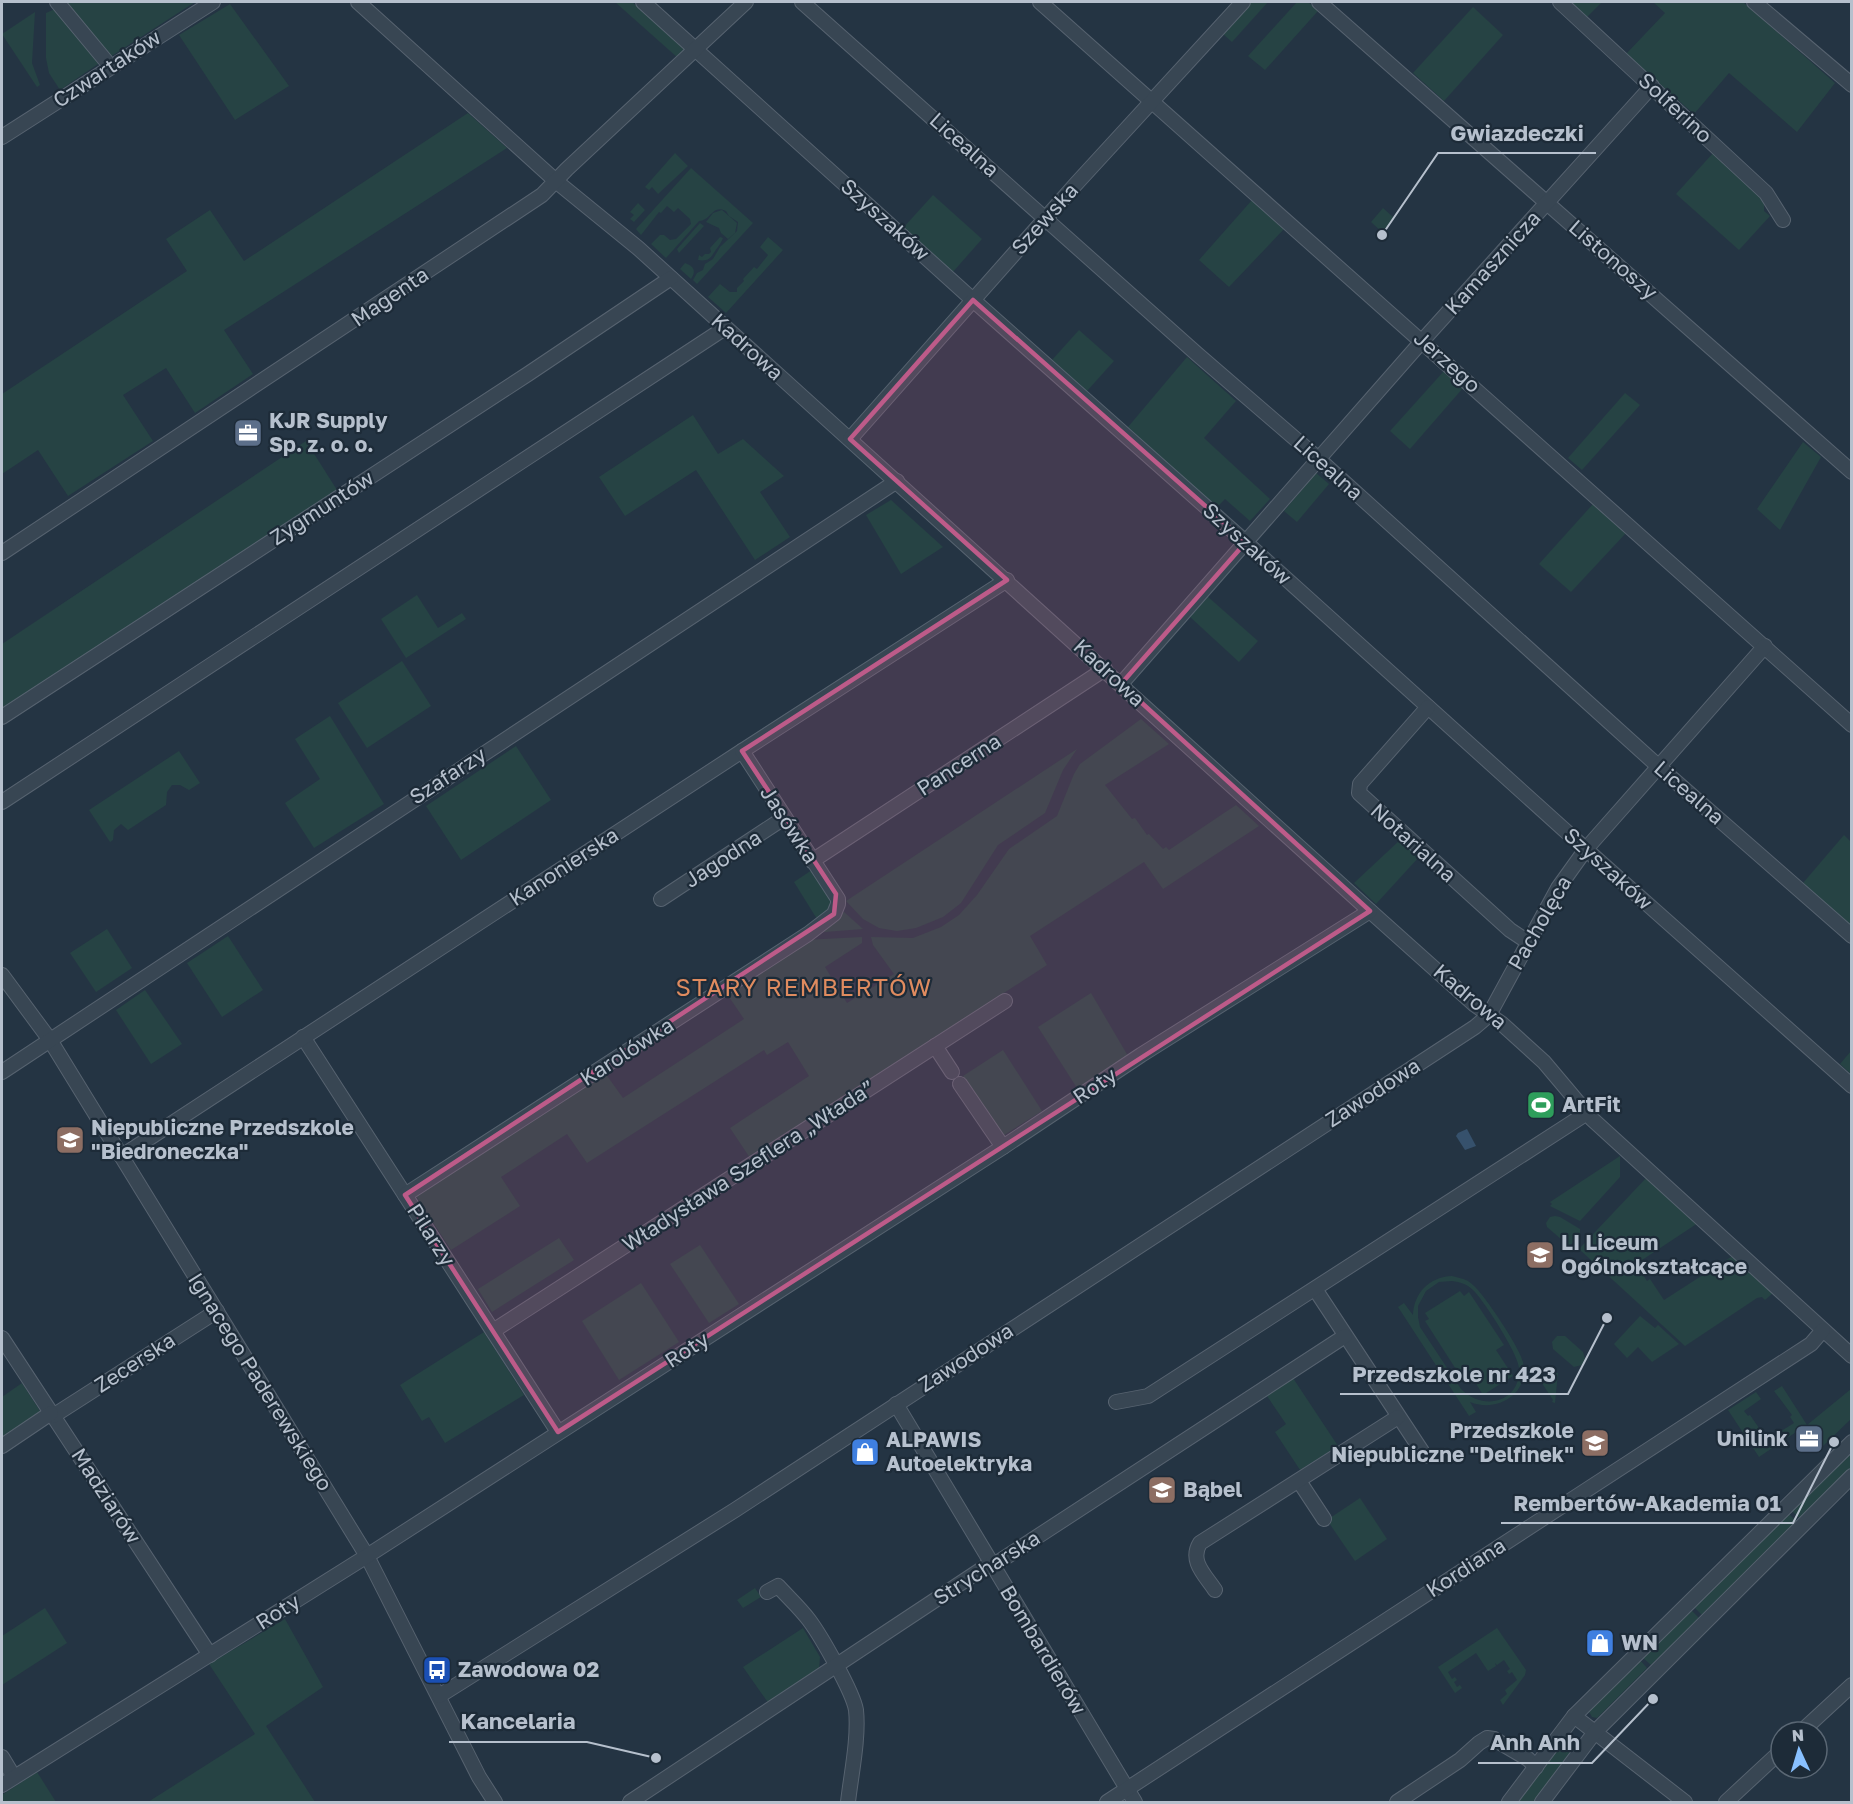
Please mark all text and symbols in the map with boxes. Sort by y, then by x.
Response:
street label: Czwartaków [48,24,165,113]
street label: Solferino [1633,67,1718,148]
street label: Licealna [925,106,1005,182]
callout: Gwiazdeczki [1438,113,1596,153]
text: Gwiazdeczki [1450,119,1584,146]
street label: Szyszaków [836,173,935,266]
street label: Szewska [1005,177,1083,260]
street label: Kamasznicza [1439,205,1546,320]
street label: Listonoszy [1564,214,1664,305]
street label: Magenta [346,261,433,332]
street label: Kadrowa [706,307,789,385]
street label: Jerzego [1409,325,1486,398]
place label: KJR Supply Sp. z. o. o. [269,407,388,457]
office icon: KJR Supply Sp. z. o. o. [232,417,264,449]
street label: Licealna [1289,429,1369,505]
street label: Zygmuntów [265,464,378,550]
street label: Szyszaków [1198,497,1297,590]
street label: Kadrowa [1069,633,1151,712]
street label: Pancerna [912,727,1005,801]
street label: Szafarzy [404,741,491,809]
street label: Licealna [1649,755,1730,830]
street label: Jasówka [755,781,825,868]
street label: Notarialna [1366,797,1462,887]
street label: Kanonierska [504,821,623,911]
street label: Szyszaków [1559,822,1658,915]
street label: Jagodna [679,824,766,893]
street label: Pacholęca [1502,871,1576,974]
street label: Kadrowa [1429,958,1513,1034]
district label: STARY REMBERTÓW [676,972,932,1001]
street label: Karolówka [575,1011,678,1091]
street label: Zawodowa [1320,1052,1425,1132]
street label: Roty [1068,1061,1121,1109]
street label: Władysława Szeflera „Włada” [617,1074,880,1257]
sports icon: ArtFit [1525,1089,1557,1121]
place label: ArtFit [1562,1091,1621,1117]
place label: Niepubliczne Przedszkole "Biedroneczka" [91,1114,354,1164]
school or university icon: Niepubliczne Przedszkole "Biedroneczka" [54,1124,86,1156]
street label: Pilarzy [402,1198,462,1271]
place label: LI Liceum Ogólnokształcące [1561,1229,1747,1279]
school or university icon: LI Liceum Ogólnokształcące [1524,1239,1556,1271]
street label: Ignacego Paderewskiego [183,1268,339,1495]
street label: Zawodowa [913,1317,1018,1397]
street label: Roty [660,1325,714,1373]
street label: Zecerska [89,1327,180,1398]
callout: Przedszkole nr 423 [1340,1354,1568,1394]
text: Przedszkole nr 423 [1352,1360,1556,1387]
place label: Przedszkole Niepubliczne "Delfinek" [1331,1417,1574,1467]
office icon: Unilink [1793,1423,1825,1455]
place label: Unilink [1717,1425,1788,1451]
place label: ALPAWIS Autoelektryka [886,1426,1032,1476]
school or university icon: Przedszkole Niepubliczne "Delfinek" [1579,1427,1611,1459]
shop icon: ALPAWIS Autoelektryka [849,1436,881,1468]
street label: Madziarów [66,1443,147,1548]
school or university icon: Bąbel [1146,1474,1178,1506]
place label: Bąbel [1183,1476,1242,1502]
callout: Rembertów-Akademia 01 [1501,1483,1793,1523]
text: Rembertów-Akademia 01 [1513,1489,1781,1516]
street label: Strycharska [928,1524,1045,1610]
street label: Kordiana [1421,1532,1510,1603]
street label: Bombardierów [995,1580,1093,1719]
street label: Roty [251,1587,305,1635]
shop icon: WN [1584,1627,1616,1659]
place label: WN [1621,1629,1658,1655]
bus stop icon: Zawodowa 02 [421,1654,453,1686]
place label: Zawodowa 02 [458,1656,600,1682]
callout: Kancelaria [449,1702,587,1742]
text: Kancelaria [461,1707,575,1734]
north arrow [1769,1720,1829,1780]
callout: Anh Anh [1478,1723,1592,1763]
text: N [1791,1725,1805,1745]
text: Anh Anh [1490,1728,1580,1755]

